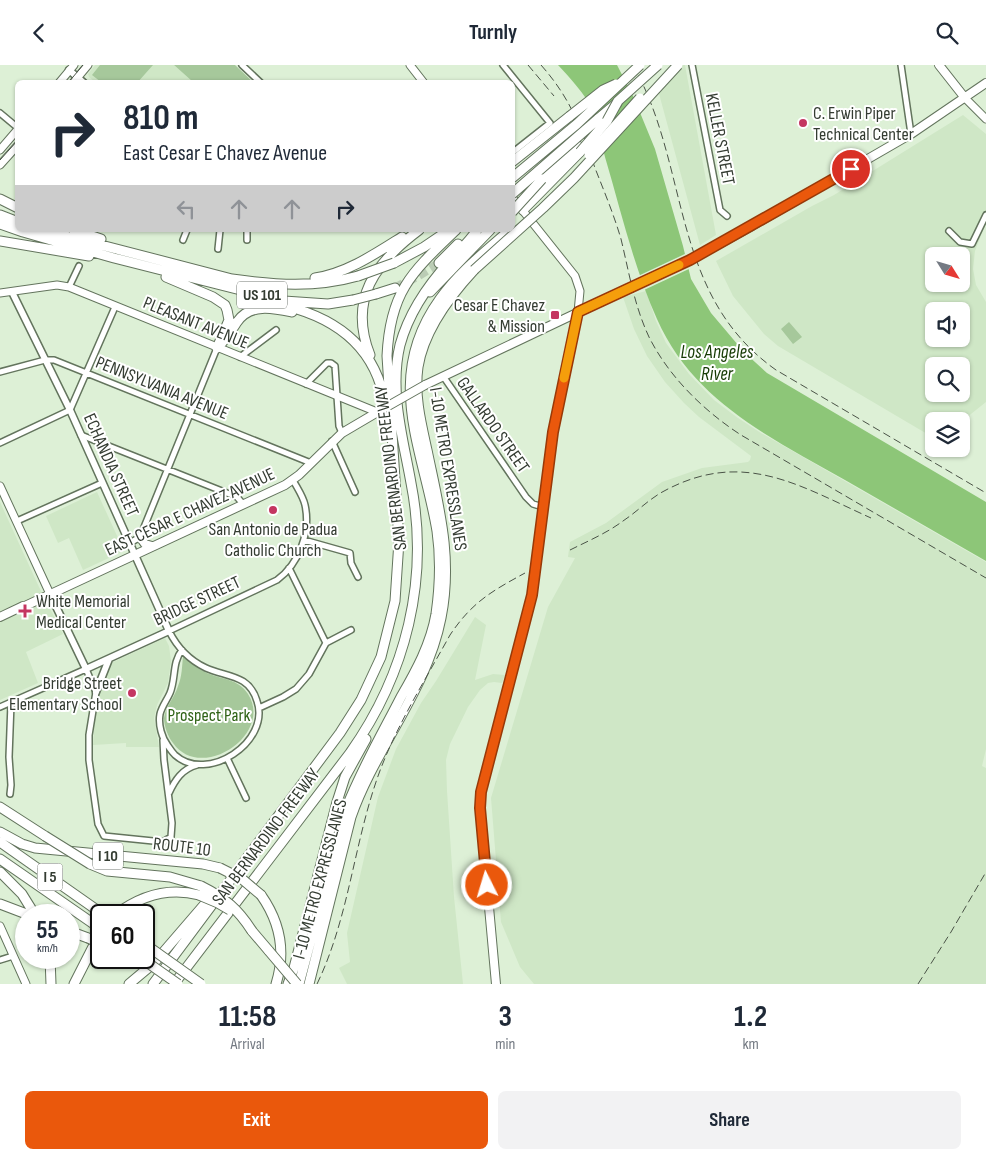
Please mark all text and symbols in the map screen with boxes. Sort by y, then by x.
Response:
icon: back [25,19,53,47]
text: Turnly [469,19,517,46]
icon: search [933,19,961,47]
street label: KELLER STREET [701,91,739,187]
text: 810 m [123,97,199,140]
icon: right [40,100,105,165]
place label: C. Erwin Piper Technical Center [813,103,914,145]
marker: C. Erwin Piper Technical Center [797,117,809,129]
text: East Cesar E Chavez Avenue [123,140,327,167]
pin [830,148,872,190]
icon: arrive [837,155,865,183]
icon: left [172,195,200,223]
icon: ahead [225,195,253,223]
icon: ahead [278,195,306,223]
icon: right [331,195,359,223]
north arrow [925,247,970,293]
map controls [925,247,970,457]
road number: US 101 [237,281,287,309]
street label: PLEASANT AVENUE [140,292,252,354]
place label: Cesar E Chavez & Mission [454,295,546,337]
button: sound [925,302,970,347]
marker: Cesar E Chavez & Mission [549,309,561,321]
water label: Los Angeles River [681,341,754,386]
street label: PENNSYLVANIA AVENUE [93,352,231,424]
button: search [925,357,970,402]
street label: GALLARDO STREET [452,373,534,477]
street label: SAN BERNARDINO FREEWAY [370,384,412,552]
street label: I-10 METRO EXPRESSLANES [425,386,471,552]
street label: ECHANDIA STREET [79,410,143,520]
button: layers [925,412,970,457]
street label: EAST CESAR E CHAVEZ AVENUE [102,463,278,561]
marker: San Antonio de Padua Catholic Church [267,504,279,516]
place label: San Antonio de Padua Catholic Church [208,519,338,561]
street label: BRIDGE STREET [150,572,244,630]
place label: White Memorial Medical Center [36,591,130,633]
marker: White Memorial Medical Center [18,604,32,618]
place label: Bridge Street Elementary School [9,673,123,715]
marker: Bridge Street Elementary School [126,687,138,699]
park label: Prospect Park [168,705,251,726]
street label: SAN BERNARDINO FREEWAY [208,764,325,910]
street label: I-10 METRO EXPRESSLANES [288,796,352,961]
street label: ROUTE 10 [152,833,212,861]
road number: I 10 [93,843,123,869]
position arrow [460,858,512,910]
road number: I 5 [38,864,62,891]
speed limit sign: 60 [90,904,155,969]
text: 55 [37,915,58,946]
text: km/h [37,941,58,956]
text: 11:58 [219,999,276,1035]
text: 3 [499,999,512,1035]
text: 1.2 [734,999,767,1035]
text: Arrival [230,1035,265,1054]
text: min [495,1035,515,1054]
text: km [742,1035,759,1054]
button: Exit [25,1091,488,1149]
button: Share [498,1091,961,1149]

